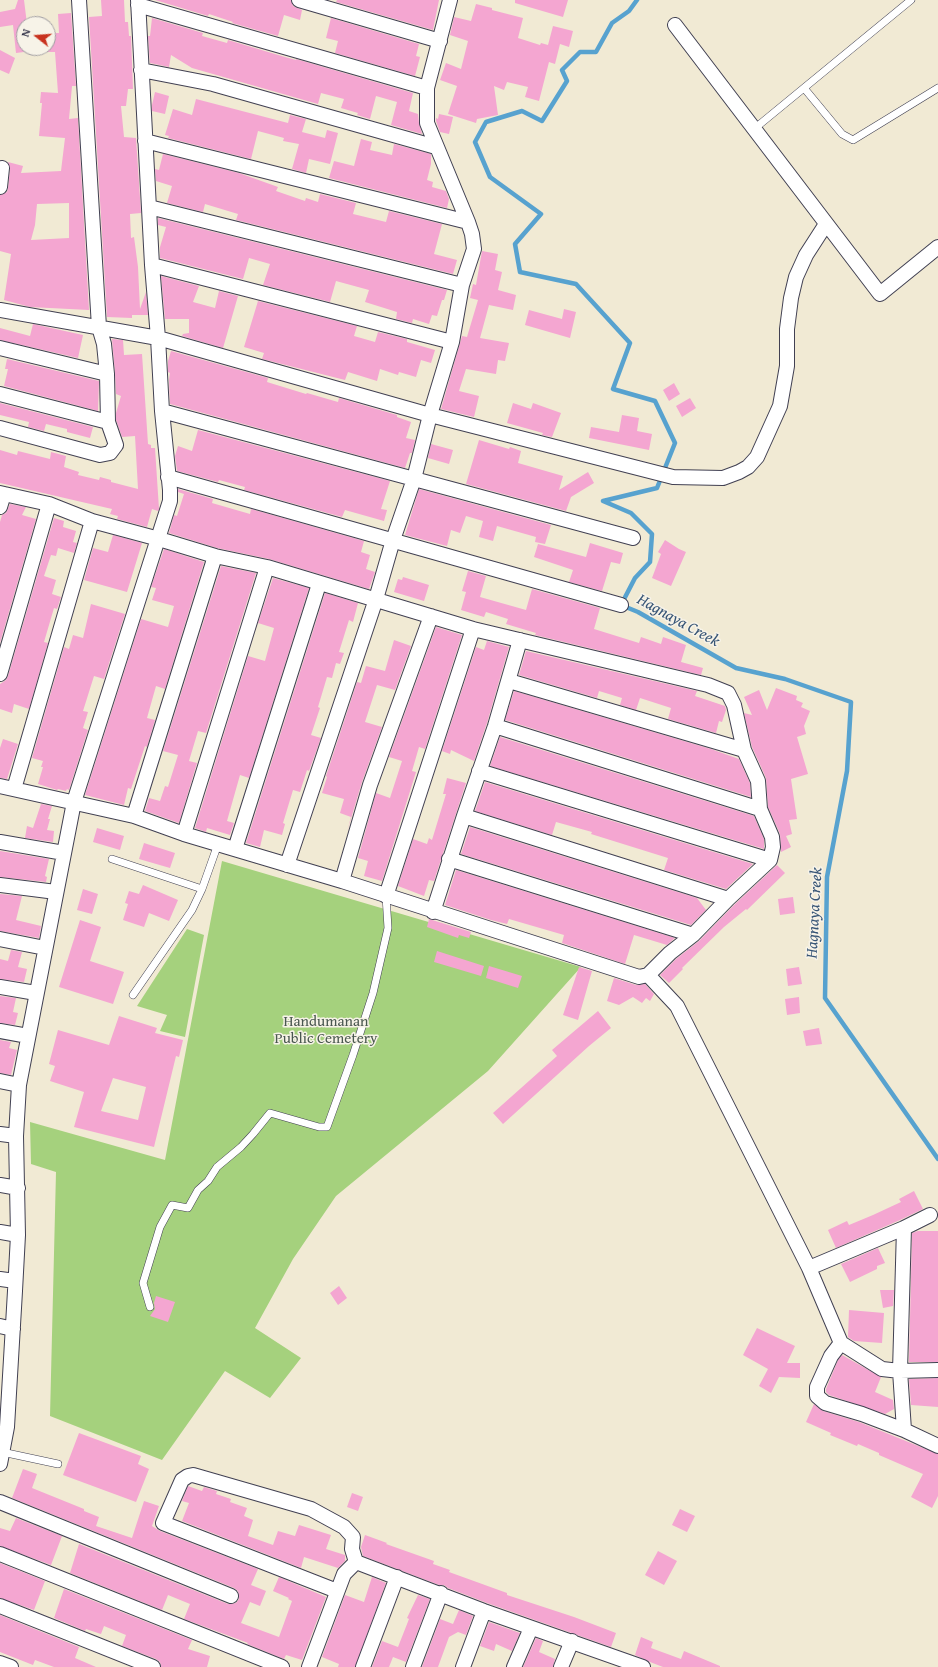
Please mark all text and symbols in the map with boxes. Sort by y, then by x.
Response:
north arrow [16,16,56,56]
text: N [17,27,34,39]
water label: Hagnaya Creek [633,590,723,652]
water label: Hagnaya Creek [803,867,827,959]
park label: Handumanan Public Cemetery [275,1013,377,1048]

